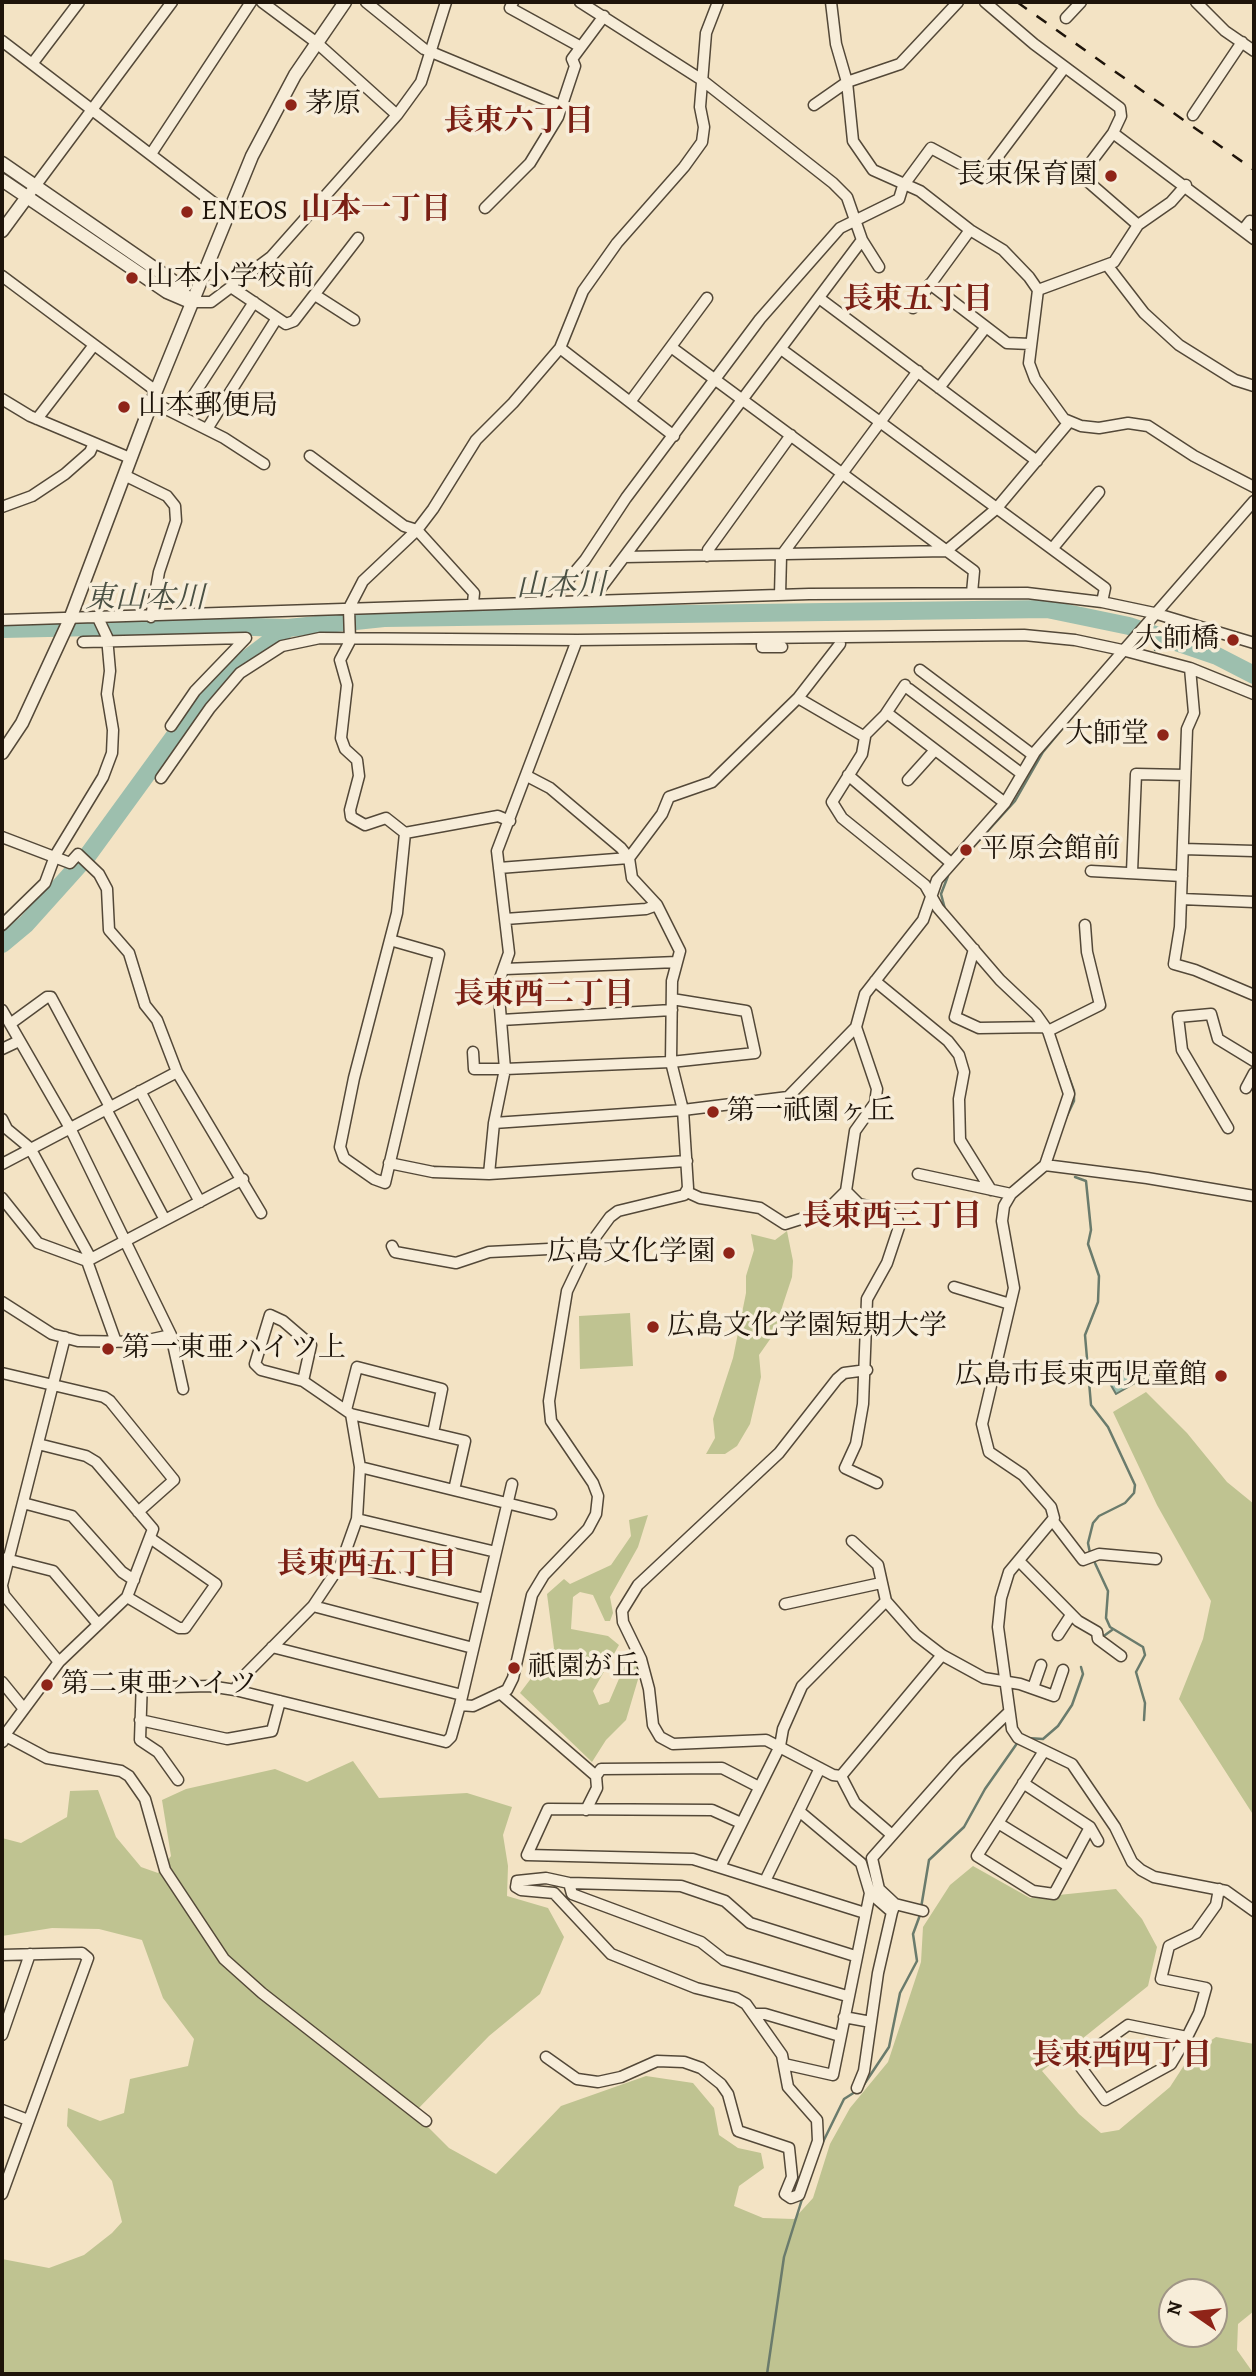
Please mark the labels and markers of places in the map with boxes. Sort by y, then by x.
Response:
place label: 茅原 [305,88,361,122]
marker: 茅原 [283,97,299,113]
place label: 長束保育園 [957,159,1097,193]
marker: 長束保育園 [1103,168,1119,184]
place label: ENEOS [201,195,288,229]
marker: ENEOS [179,204,195,220]
place label: 山本小学校前 [146,261,314,295]
marker: 山本小学校前 [124,270,140,286]
place label: 山本郵便局 [138,390,278,424]
marker: 山本郵便局 [116,399,132,415]
place label: 大師橋 [1135,623,1219,657]
marker: 大師橋 [1225,632,1241,648]
place label: 大師堂 [1065,718,1149,752]
marker: 大師堂 [1155,727,1171,743]
place label: 平原会館前 [980,833,1120,867]
marker: 平原会館前 [958,842,974,858]
place label: 第一祇園ヶ丘 [727,1095,895,1129]
marker: 第一祇園ヶ丘 [705,1104,721,1120]
place label: 広島文化学園 [547,1236,715,1270]
marker: 広島文化学園 [721,1245,737,1261]
place label: 広島文化学園短期大学 [667,1310,947,1344]
marker: 広島文化学園短期大学 [645,1319,661,1335]
place label: 第一東亜ハイツ上 [122,1332,346,1366]
marker: 第一東亜ハイツ上 [100,1341,116,1357]
place label: 広島市長束西児童館 [955,1359,1207,1393]
marker: 広島市長束西児童館 [1213,1368,1229,1384]
place label: 祇園が丘 [528,1651,640,1685]
marker: 祇園が丘 [506,1660,522,1676]
place label: 第二東亜ハイツ [61,1668,257,1702]
marker: 第二東亜ハイツ [39,1677,55,1693]

